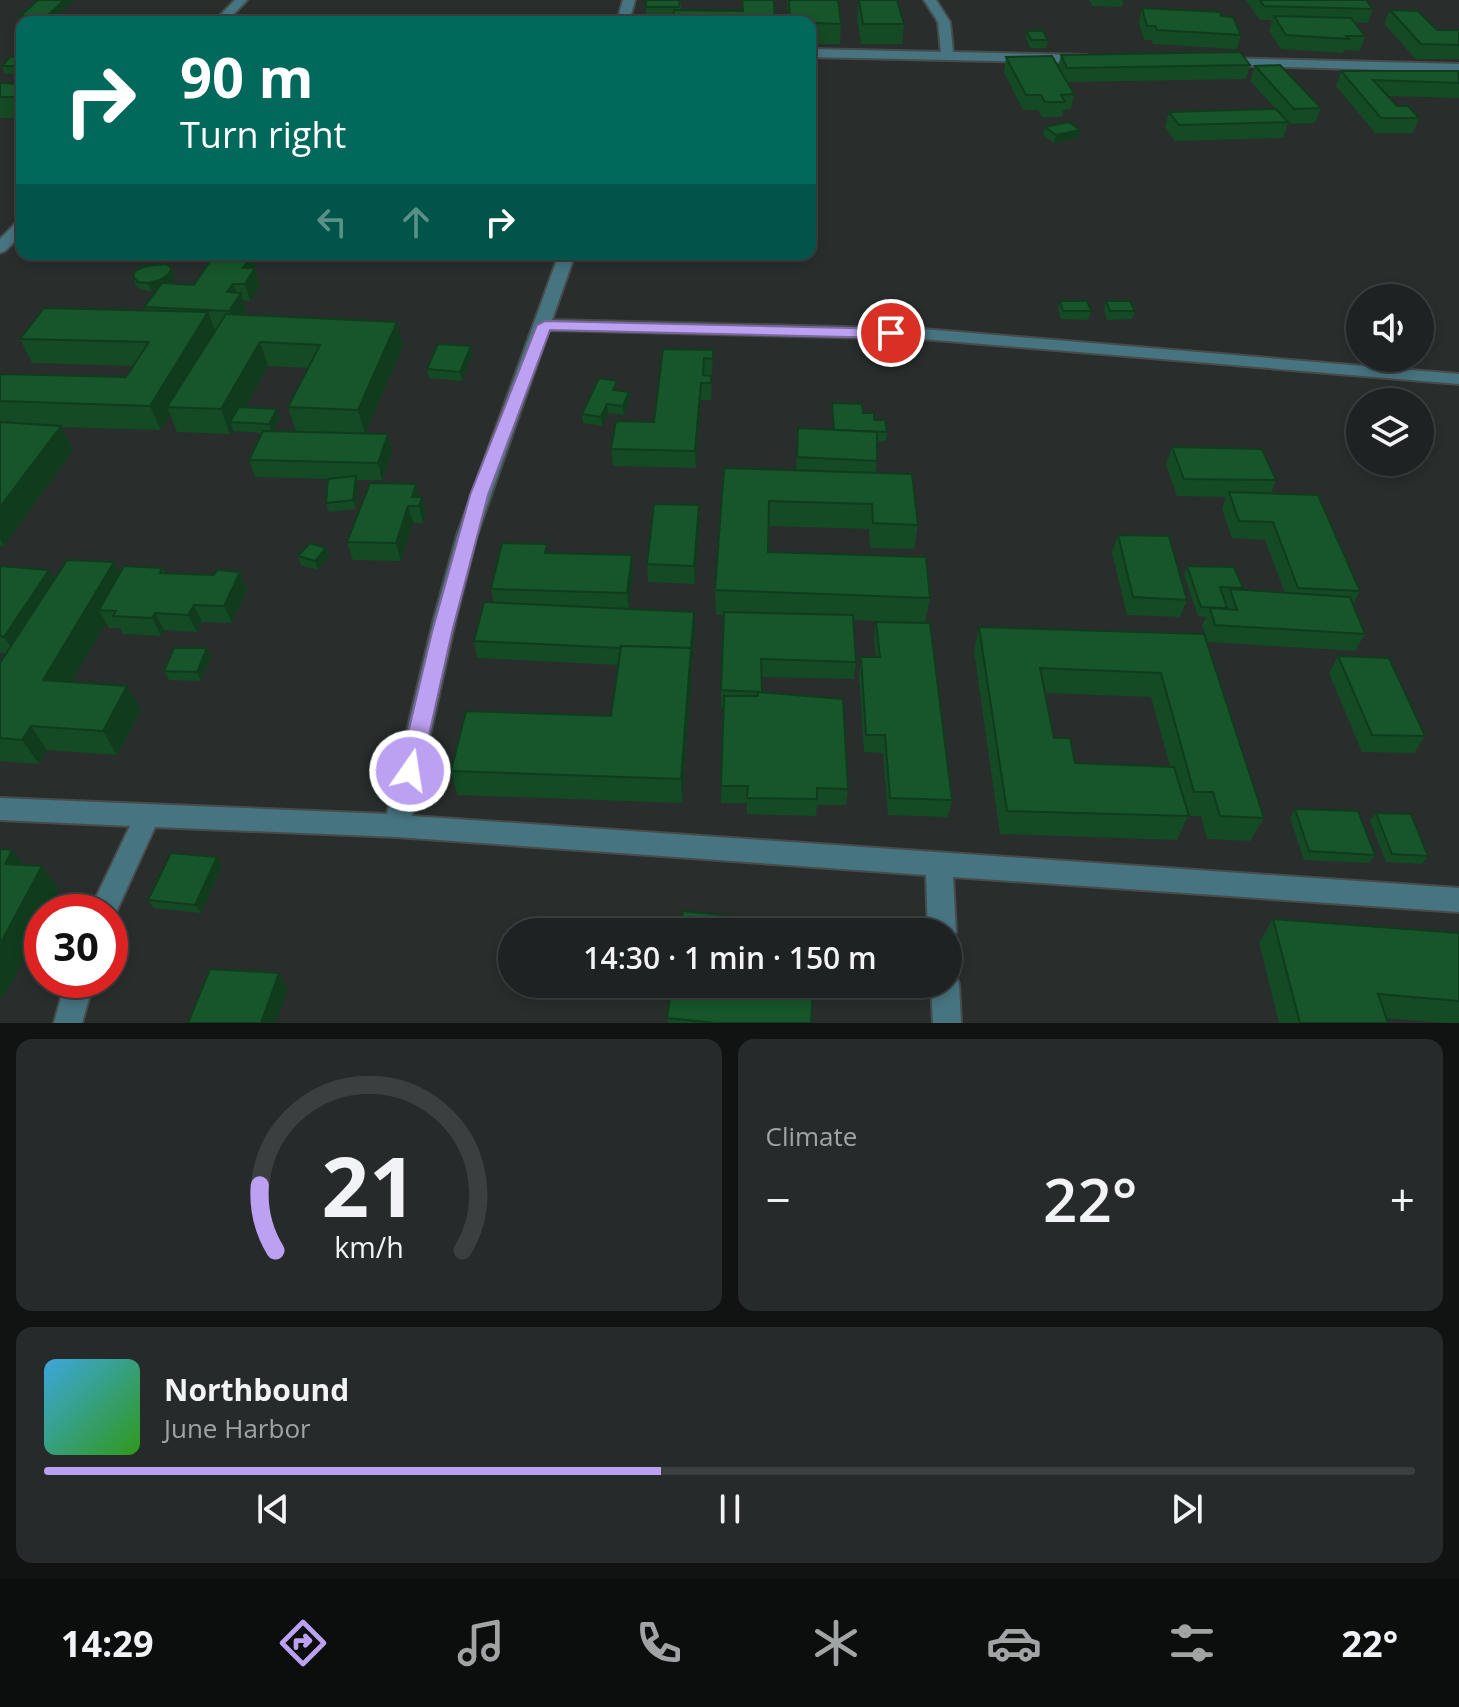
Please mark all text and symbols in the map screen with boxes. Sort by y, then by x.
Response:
text: 90 m [180,38,314,114]
icon: right [48,48,152,152]
text: Turn right [180,110,346,159]
icon: left [310,200,354,244]
icon: ahead [394,200,438,244]
icon: right [478,200,522,244]
map controls [1346,284,1434,476]
button: sound [1346,284,1434,372]
pin [857,299,925,367]
icon: arrive [869,311,913,355]
button: layers [1346,388,1434,476]
position arrow [368,729,452,813]
speed limit sign: 30 [24,894,128,998]
text: 14:30 · 1 min · 150 m [583,937,877,978]
text: Climate [766,1118,857,1154]
text: 21 [321,1128,416,1241]
text: 22° [1043,1158,1137,1240]
text: − [766,1169,791,1229]
text: + [1390,1169,1415,1229]
text: km/h [334,1227,403,1266]
text: Northbound [164,1369,349,1410]
text: June Harbor [164,1410,311,1446]
icon: previous [251,1487,295,1531]
icon: pause [708,1487,752,1531]
icon: next [1165,1487,1209,1531]
icon: directions [275,1615,331,1671]
icon: music [453,1615,509,1671]
icon: phone [631,1615,687,1671]
icon: climate [808,1615,864,1671]
icon: car [986,1615,1042,1671]
icon: filters [1164,1615,1220,1671]
text: 14:29 [61,1619,153,1668]
text: 22° [1342,1619,1398,1668]

